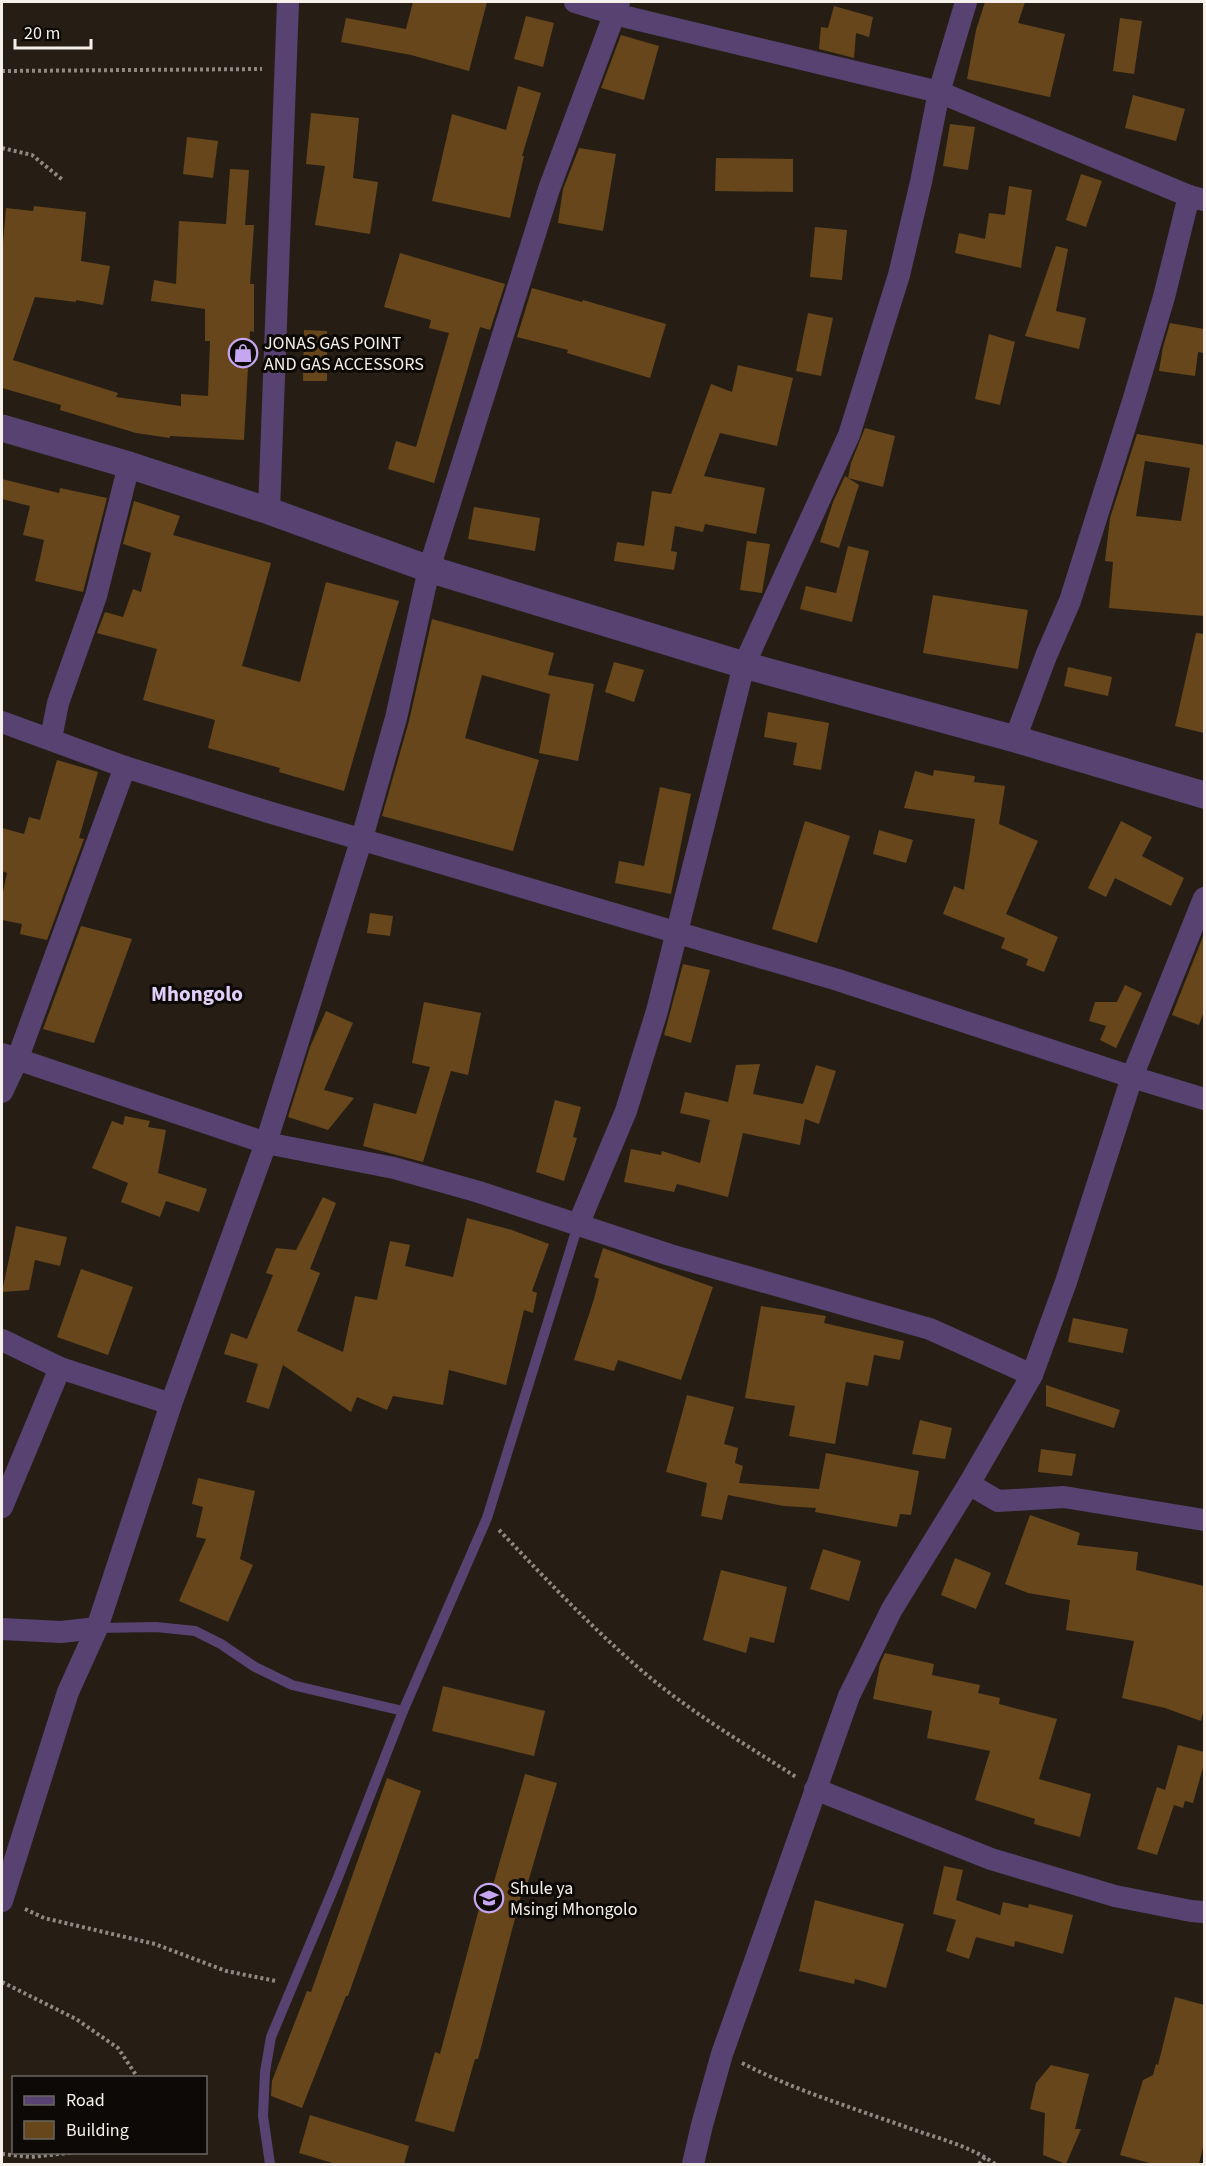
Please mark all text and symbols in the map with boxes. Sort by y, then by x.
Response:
scale bar [15,12,92,50]
text: 20 m [24,21,60,46]
place label: JONAS GAS POINT AND GAS ACCESSORS [264,331,424,377]
shop icon: JONAS GAS POINT AND GAS ACCESSORS [227,337,259,369]
district label: Mhongolo [151,979,243,1009]
place label: Shule ya Msingi Mhongolo [510,1876,637,1922]
school or university icon: Shule ya Msingi Mhongolo [473,1882,505,1914]
legend [12,2076,207,2154]
text: Road [66,2088,105,2113]
text: Building [66,2118,129,2143]

